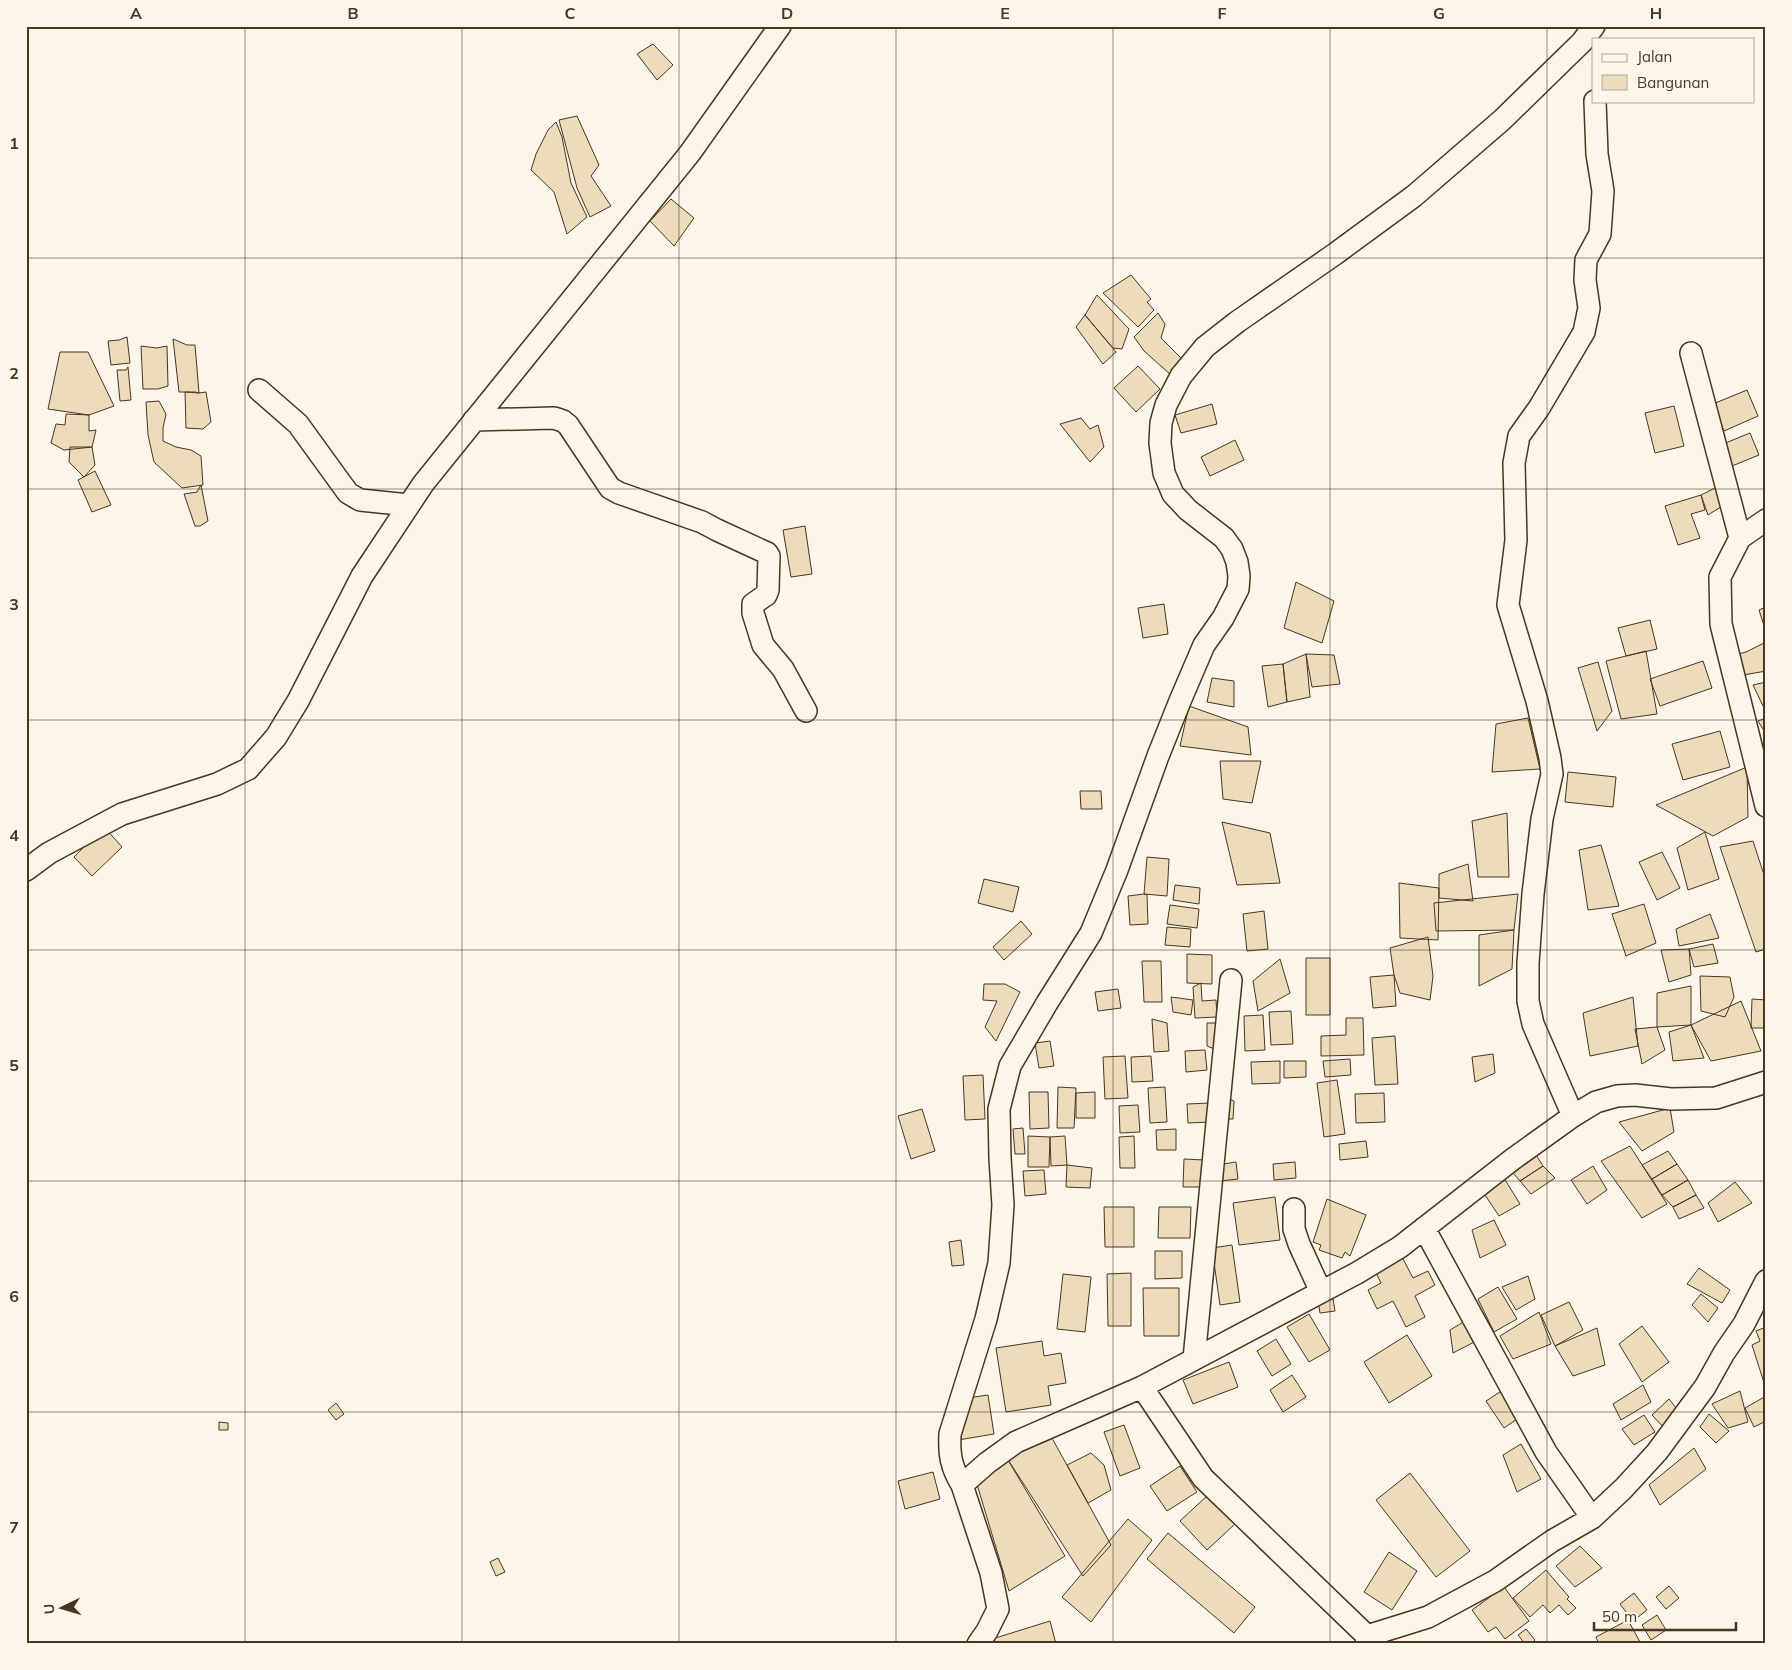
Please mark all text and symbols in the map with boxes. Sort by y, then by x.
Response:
text: A [130,3,142,23]
text: B [347,3,359,23]
text: C [565,3,576,23]
text: D [781,3,793,23]
text: E [1000,3,1010,23]
text: F [1217,3,1227,23]
text: G [1433,3,1445,23]
text: H [1650,3,1662,23]
legend [1592,38,1754,102]
text: Jalan [1637,47,1672,66]
text: Bangunan [1637,73,1709,92]
text: 1 [9,133,19,153]
text: 2 [9,363,19,383]
text: 3 [9,594,19,614]
text: 4 [9,825,19,845]
text: 5 [9,1055,19,1075]
text: 6 [9,1286,19,1306]
text: 7 [9,1517,19,1537]
north arrow [38,1582,88,1632]
scale bar [1594,1600,1737,1632]
text: U [40,1603,58,1615]
text: 50 m [1602,1607,1637,1626]

